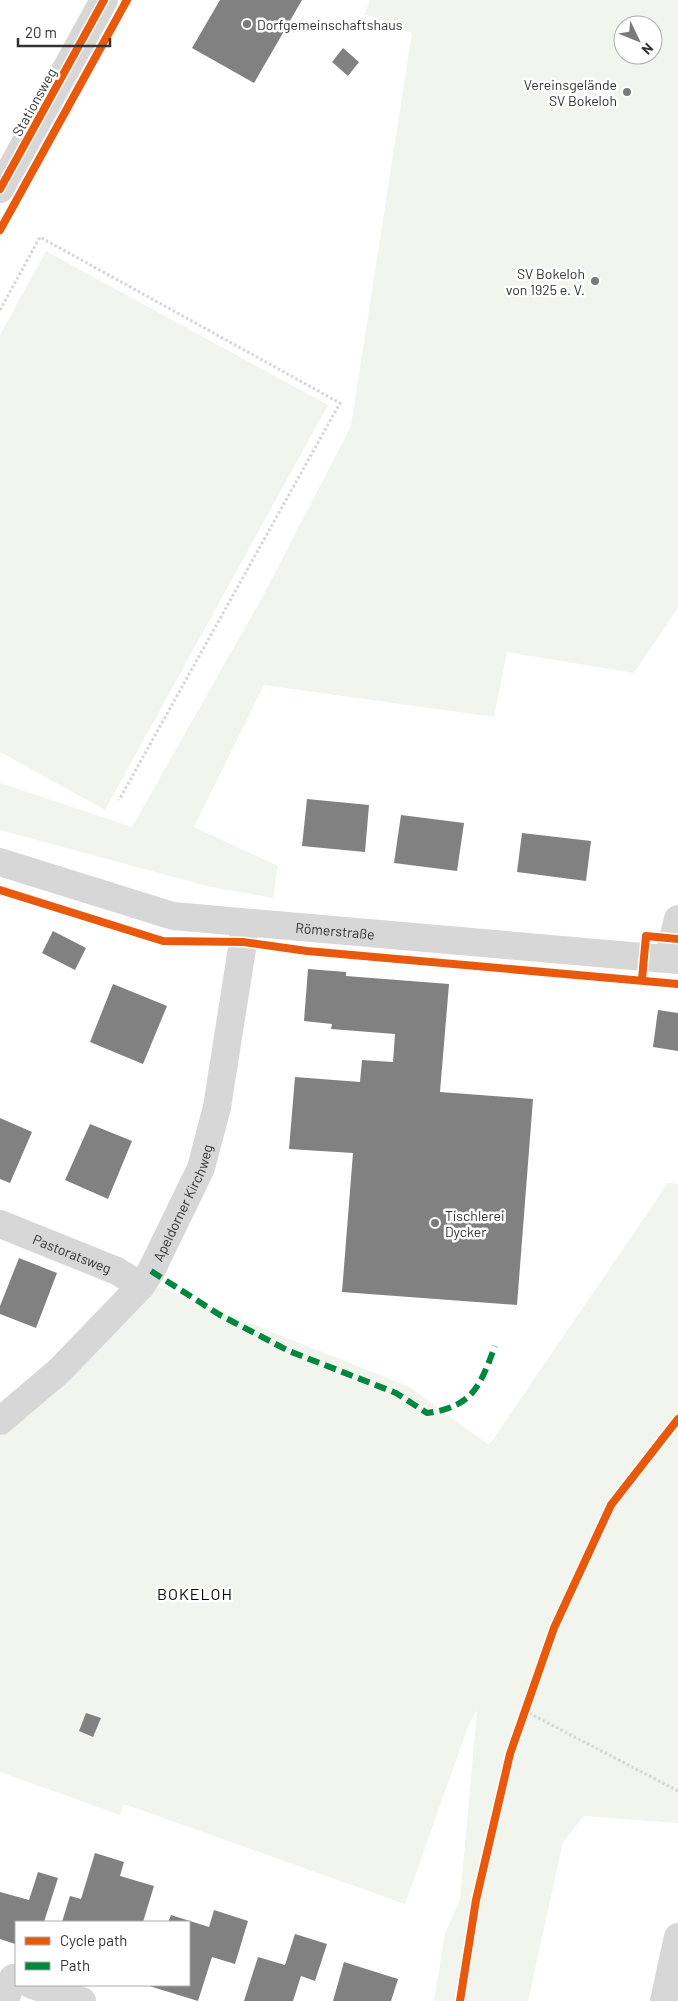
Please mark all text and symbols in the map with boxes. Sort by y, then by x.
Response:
scale bar [18,15,110,47]
north arrow [613,15,663,65]
place label: Dorfgemeinschaftshaus [257,16,403,33]
marker: Dorfgemeinschaftshaus [241,18,253,30]
text: 20 m [25,23,57,41]
text: N [638,40,657,58]
street label: Stationsweg [8,65,60,139]
place label: Vereinsgelände SV Bokeloh [524,76,617,109]
marker: Vereinsgelände SV Bokeloh [621,86,633,98]
place label: SV Bokeloh von 1925 e. V. [506,265,585,298]
marker: SV Bokeloh von 1925 e. V. [589,275,601,287]
street label: Römerstraße [295,918,375,942]
street label: Apeldorner Kirchweg [149,1142,215,1264]
place label: Tischlerei Dycker [445,1207,505,1240]
marker: Tischlerei Dycker [429,1217,441,1229]
street label: Pastoratsweg [31,1230,114,1276]
district label: BOKELOH [157,1584,233,1603]
legend [15,1921,190,1986]
text: Cycle path [60,1931,127,1949]
text: Path [60,1956,90,1974]

